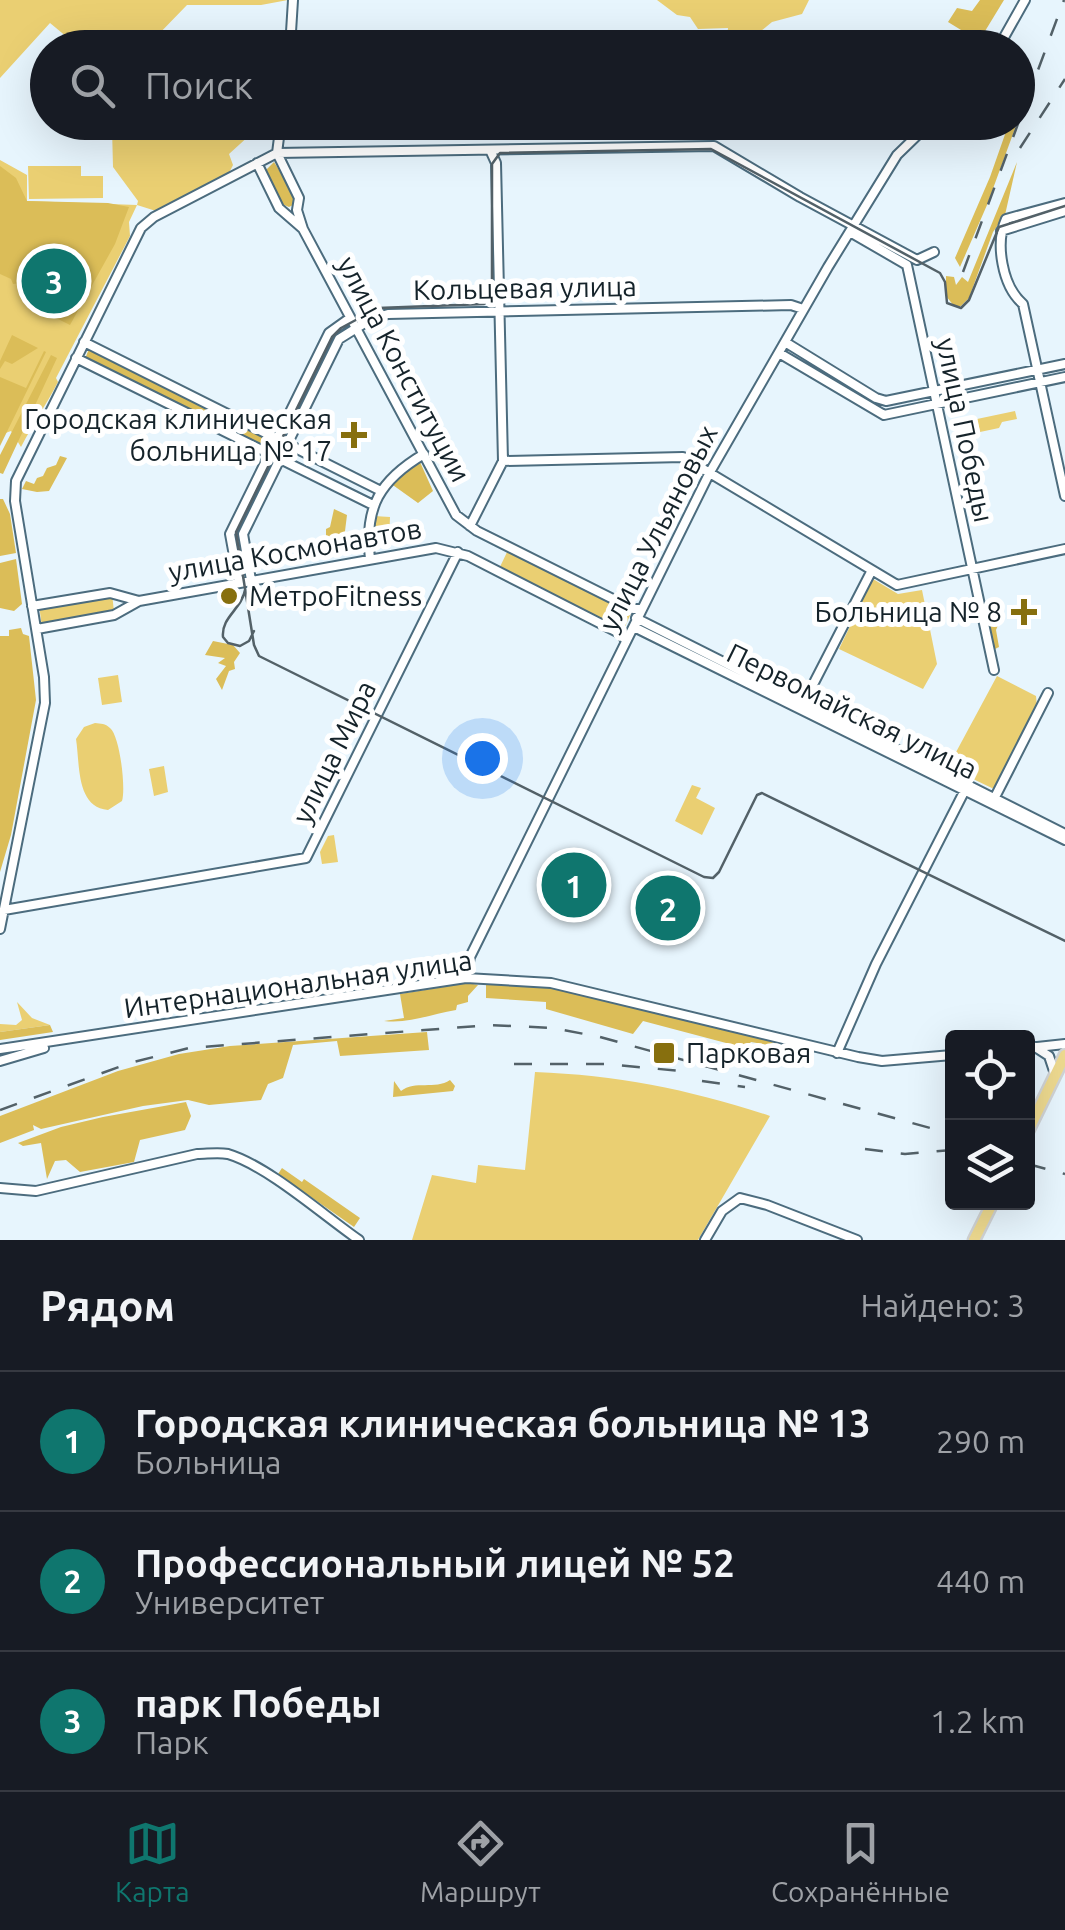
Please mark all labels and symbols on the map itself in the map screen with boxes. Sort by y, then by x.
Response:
pin: 3 [22,244,86,318]
street label: улица Конституции [332,251,477,487]
street label: Кольцевая улица [413,270,637,305]
street label: улица Победы [931,335,1000,525]
place label: Городская клиническая больница № 17 [24,403,332,466]
street label: улица Ульяновых [592,420,723,636]
marker: Городская клиническая больница № 17 [341,422,367,448]
street label: улица Космонавтов [166,512,424,587]
place label: МетроFitness [249,580,422,611]
marker: МетроFitness [218,585,240,607]
place label: Больница № 8 [814,596,1002,627]
marker: Больница № 8 [1011,599,1037,625]
street label: Первомайская улица [722,637,982,785]
street label: улица Мира [286,675,381,828]
your location [457,733,508,784]
pin: 1 [542,848,606,922]
pin: 2 [636,870,700,946]
street label: Интернациональная улица [122,944,474,1023]
place label: Парковая [686,1037,811,1068]
marker: Парковая [651,1040,677,1066]

